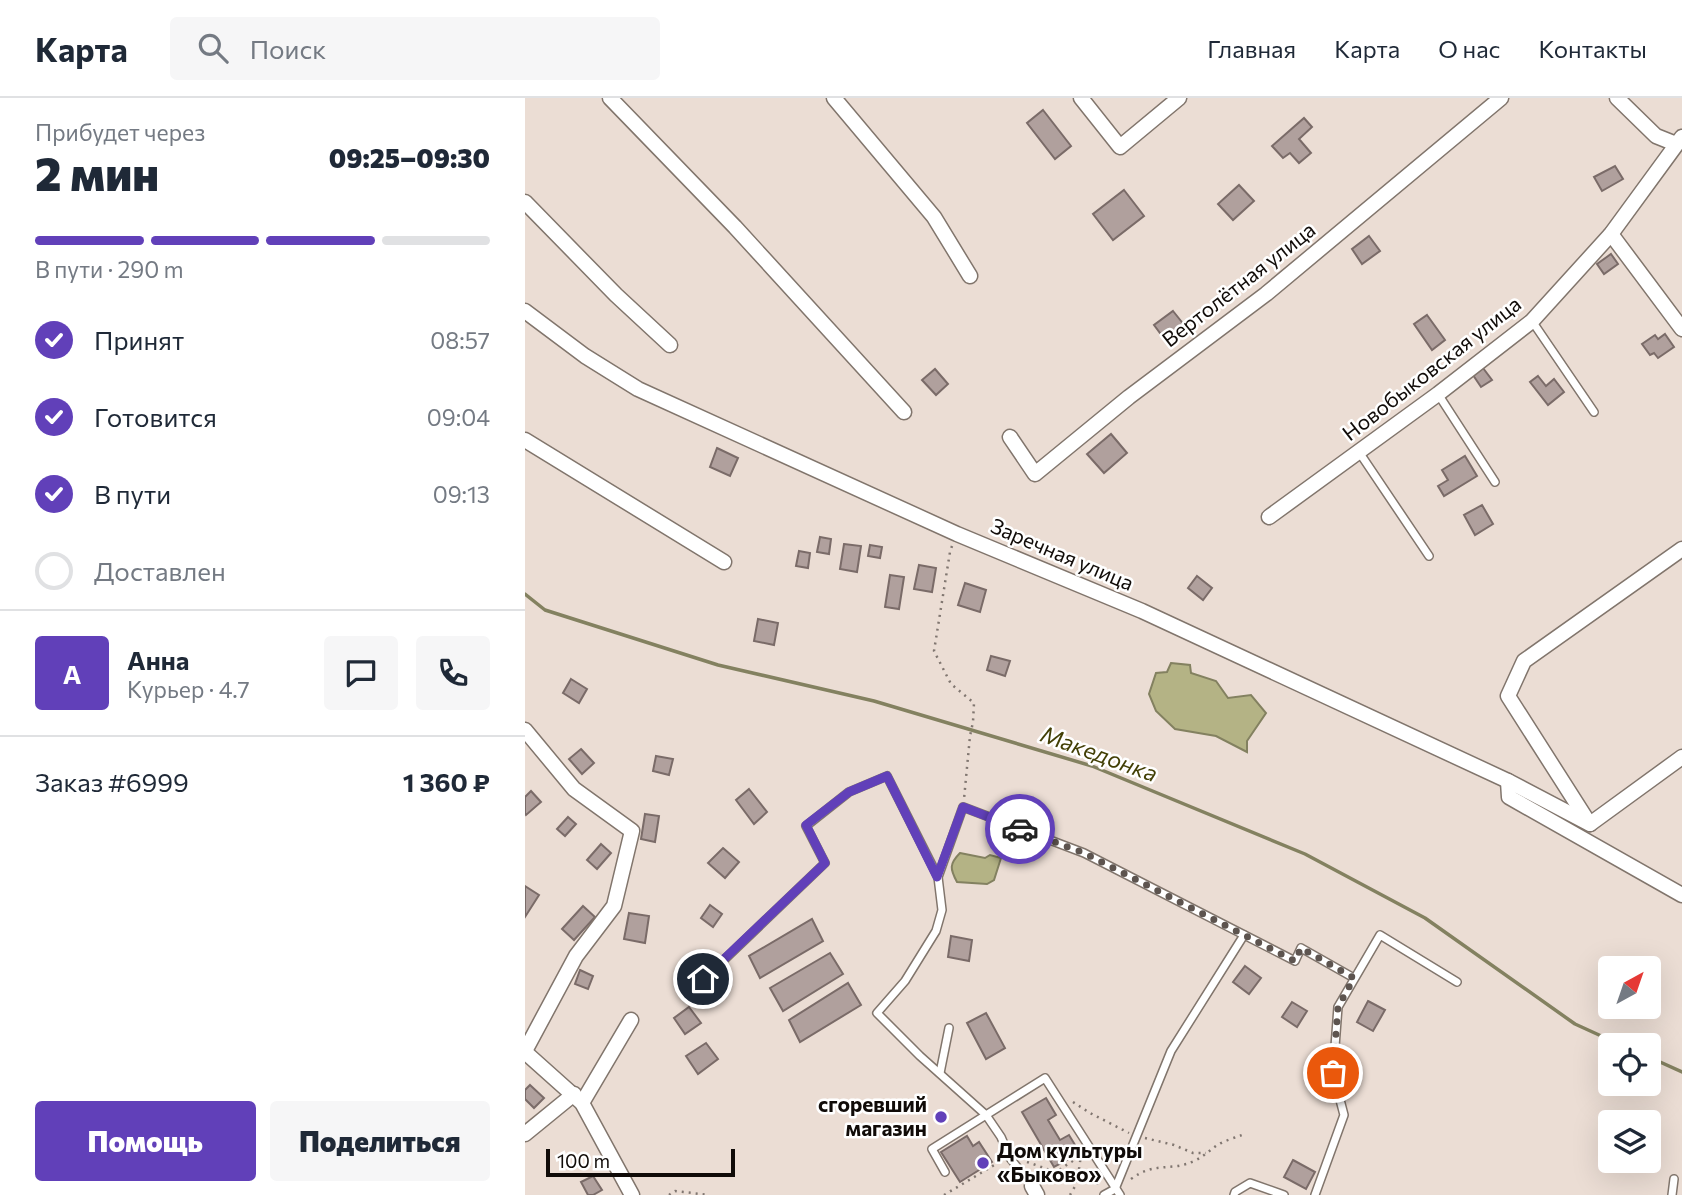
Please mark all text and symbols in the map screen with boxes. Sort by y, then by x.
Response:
search box [170,17,660,80]
text: Карта [35,28,128,69]
icon: search [194,29,232,67]
text: Поиск [250,33,326,64]
text: Главная [1207,34,1296,63]
text: Карта [1334,34,1400,63]
text: О нас [1438,34,1500,63]
text: Контакты [1538,34,1647,63]
text: Прибудет через [35,118,205,146]
text: 09:25–09:30 [329,142,490,173]
text: 2 мин [35,144,159,200]
street label: Вертолётная улица [1157,216,1320,351]
text: В пути · 290 m [35,255,184,283]
street label: Новобыковская улица [1337,290,1525,445]
icon: check [35,321,73,359]
text: Принят [94,324,184,355]
text: 08:57 [430,326,490,354]
icon: check [35,398,73,436]
text: Готовится [94,401,217,432]
text: 09:04 [427,403,490,431]
icon: check [35,475,73,513]
text: В пути [94,478,171,509]
text: 09:13 [433,480,490,508]
street label: Заречная улица [987,512,1138,595]
text: Доставлен [94,555,226,586]
button: chat [324,636,398,710]
button: phone [416,636,490,710]
text: Анна [127,644,189,675]
text: А [63,658,81,689]
text: Курьер · 4.7 [127,675,250,703]
water label: Македонка [1037,719,1162,787]
text: Заказ #6999 [35,766,189,797]
text: 1 360 ₽ [403,766,490,797]
courier [985,794,1055,864]
icon: car [1001,810,1039,848]
pin [673,949,733,1009]
north arrow [1598,956,1661,1018]
map controls [1598,956,1661,1173]
icon: home [684,960,722,998]
button: locate [1598,1033,1661,1096]
pin [1303,1043,1363,1103]
icon: bag [1314,1054,1352,1092]
place label: сгоревший магазин [818,1091,927,1140]
button: Помощь [35,1101,256,1181]
button: Поделиться [270,1101,490,1181]
marker: сгоревший магазин [933,1109,949,1125]
button: layers [1598,1110,1661,1173]
place label: Дом культуры «Быково» [997,1137,1142,1186]
scale bar [546,1146,735,1178]
text: 100 m [557,1149,610,1172]
marker: Дом культуры «Быково» [975,1155,991,1171]

